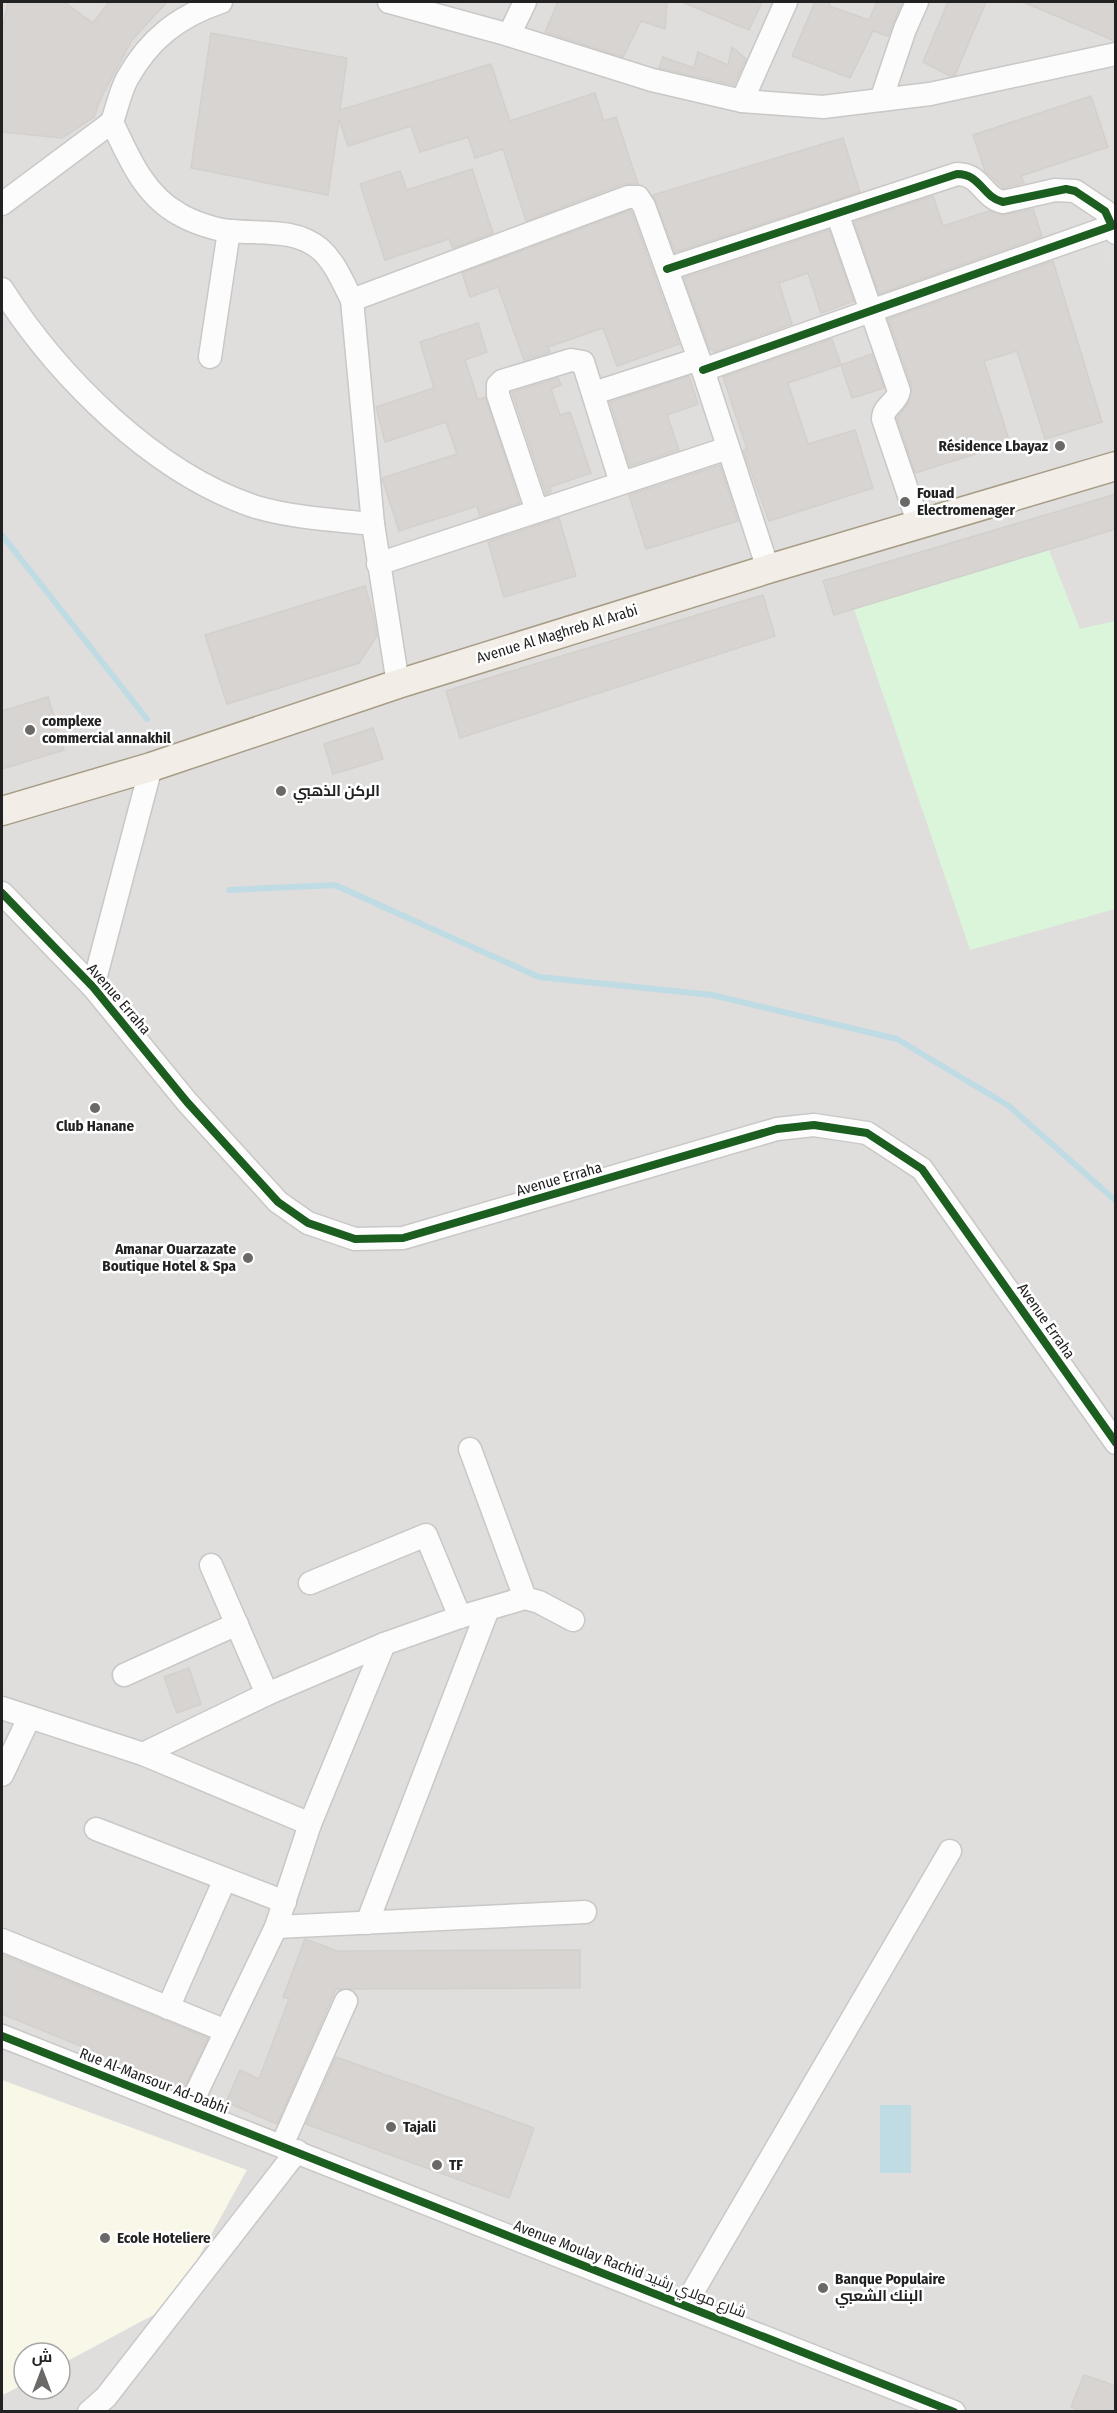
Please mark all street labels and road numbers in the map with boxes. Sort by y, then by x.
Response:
street label: Avenue Al Maghreb Al Arabi [474,601,640,667]
street label: Avenue Erraha [83,960,155,1038]
street label: Avenue Erraha [514,1158,604,1200]
street label: Avenue Erraha [1013,1280,1079,1362]
street label: Rue Al-Mansour Ad-Dabhi [77,2044,231,2118]
street label: Avenue Moulay Rachid شارع مولاي رشيد [510,2216,749,2325]

